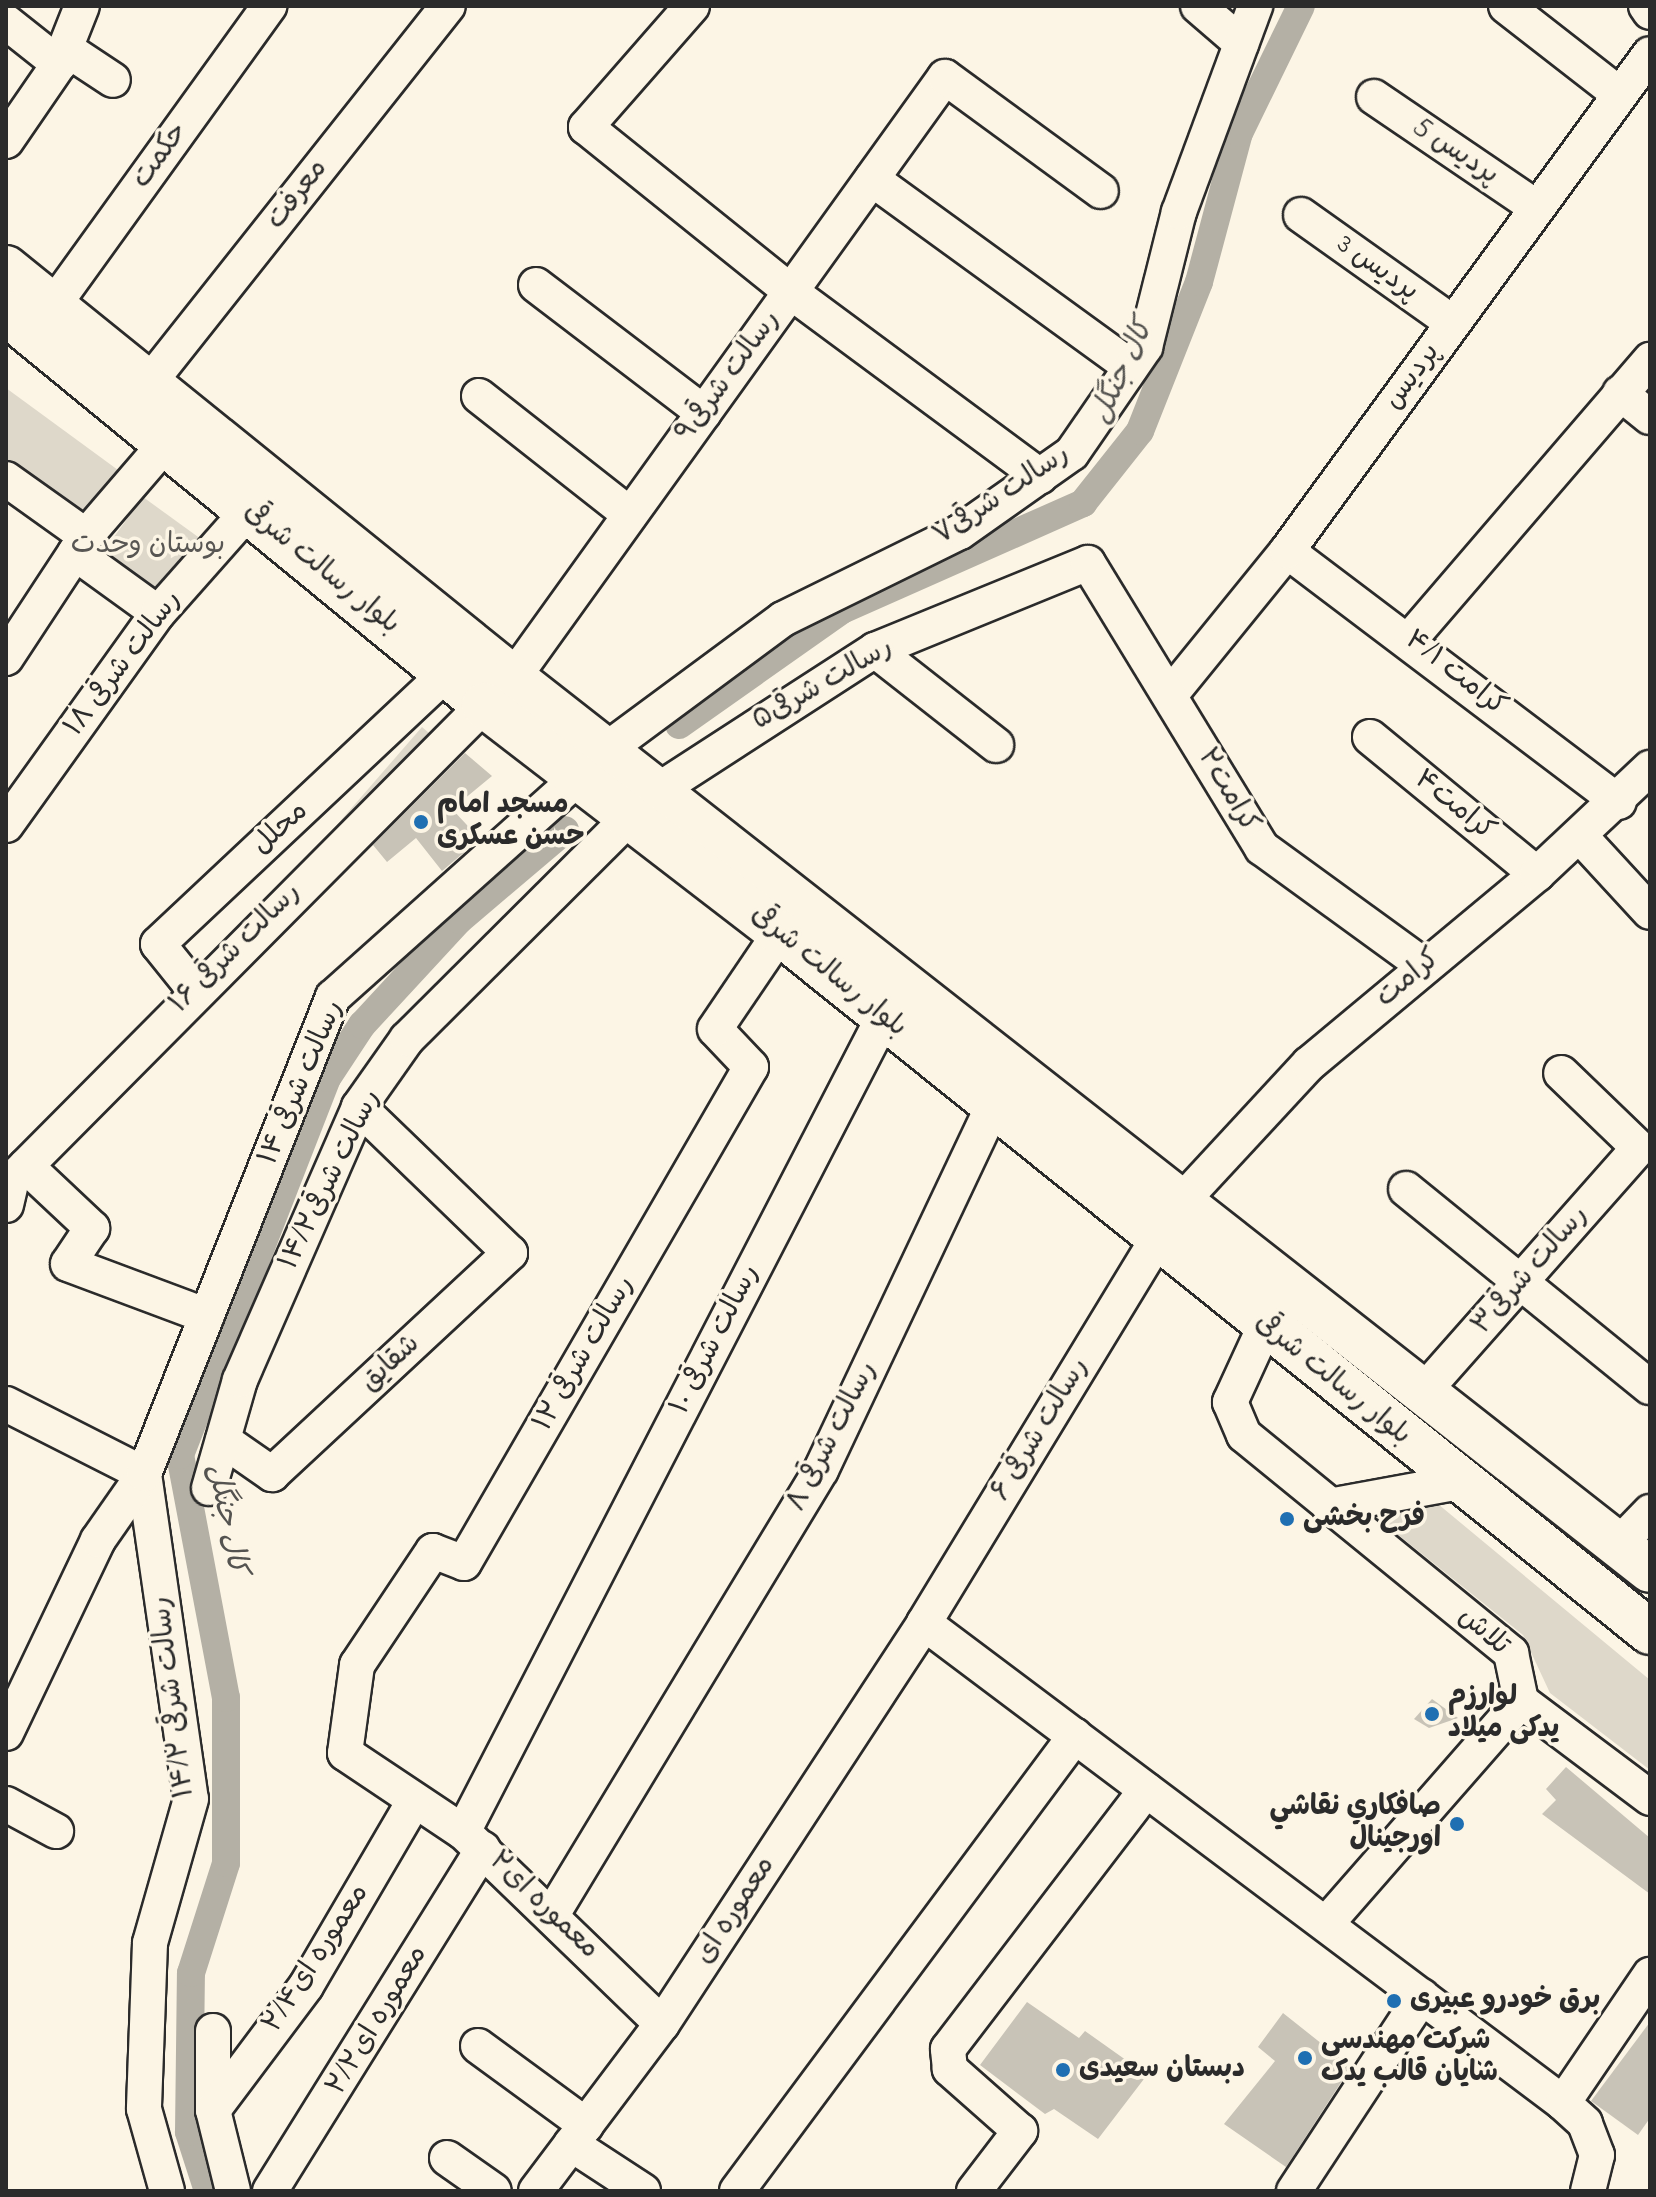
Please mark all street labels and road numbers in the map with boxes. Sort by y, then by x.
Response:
street label: پردیس 5 [1405,111,1505,193]
street label: حکمت [126,117,196,195]
street label: معرفت [260,153,336,237]
street label: پردیس 3 [1330,229,1424,309]
street label: رسالت شرقی۹ [670,305,788,449]
street label: پردیس [1378,337,1448,417]
street label: رسالت شرقی۷ [928,438,1076,554]
street label: بلوار رسالت شرقی [236,496,406,642]
street label: رسالت شرقی ۱۸ [58,584,190,744]
street label: کرامت ۴/۱ [1397,624,1513,724]
street label: رسالت شرقی۵ [747,631,899,739]
street label: کرامت۲ [1189,743,1265,839]
street label: کرامت۴ [1407,763,1501,849]
street label: محلل [246,795,316,863]
street label: رسالت شرقی ۱۶ [164,877,308,1021]
street label: بلوار رسالت شرقی [743,899,913,1045]
street label: کرامت [1370,943,1448,1015]
street label: رسالت شرقی ۱۴ [252,996,352,1170]
street label: رسالت شرقی۱۴/۲ [273,1085,389,1275]
street label: رسالت شرقی۳ [1466,1200,1596,1342]
street label: رسالت شرقی ۱۰ [664,1260,768,1420]
street label: رسالت شرقی ۱۲ [527,1271,643,1437]
street label: بلوار رسالت شرقی [1247,1307,1417,1453]
street label: شقایق [354,1328,428,1400]
street label: رسالت شرقی ۶ [985,1352,1097,1508]
street label: رسالت شرقی ۸ [781,1356,885,1518]
street label: رسالت شرقی ۱۴/۲ [145,1594,203,1800]
street label: تلاش [1450,1601,1516,1663]
street label: معموره ای۲ [481,1845,605,1967]
street label: معموره ای [689,1851,783,1971]
street label: معموره ای۲/۴ [257,1878,377,2040]
street label: معموره ای۲/۲ [320,1940,436,2102]

